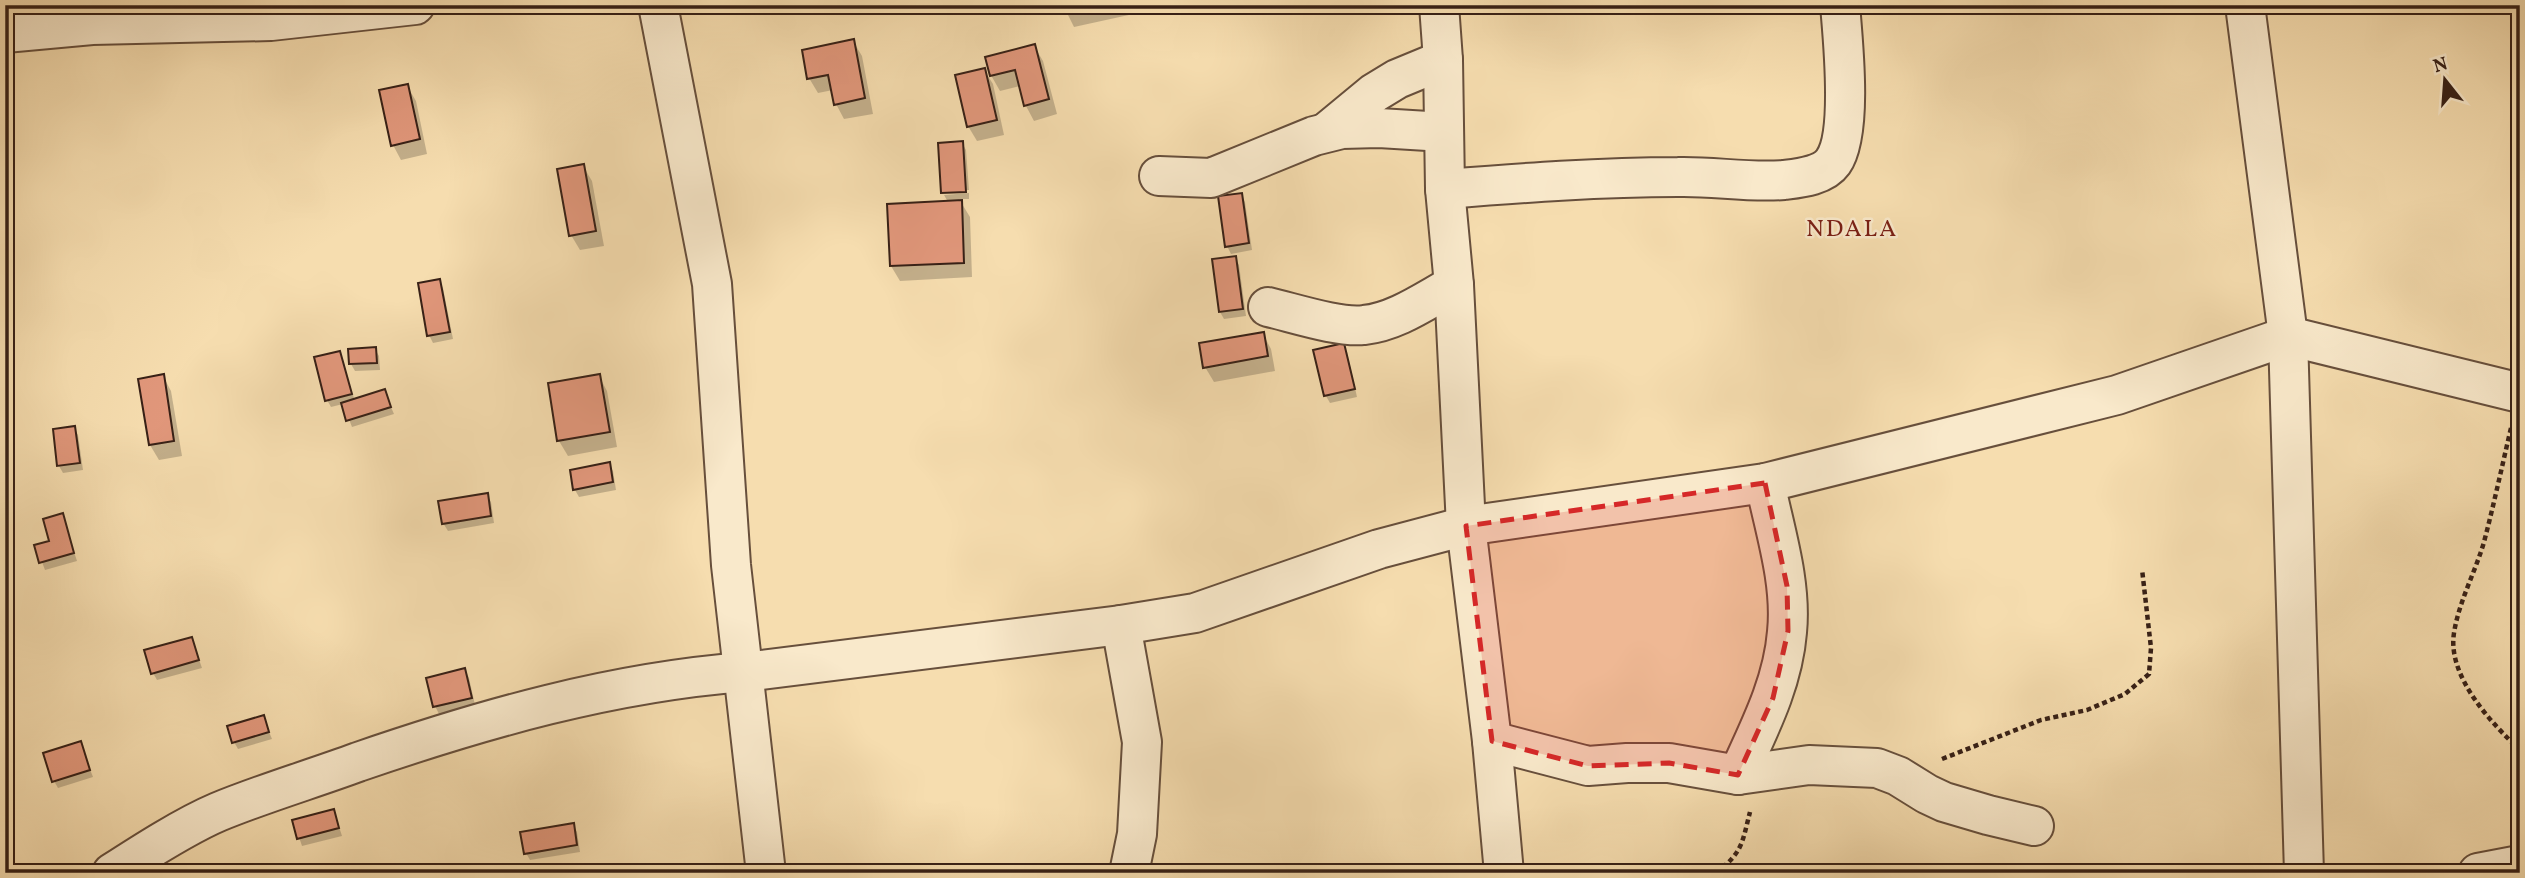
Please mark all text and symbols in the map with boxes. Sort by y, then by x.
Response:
north arrow [2410,46,2480,116]
text: N [2430,51,2451,80]
district label: NDALA [1806,213,1898,247]

